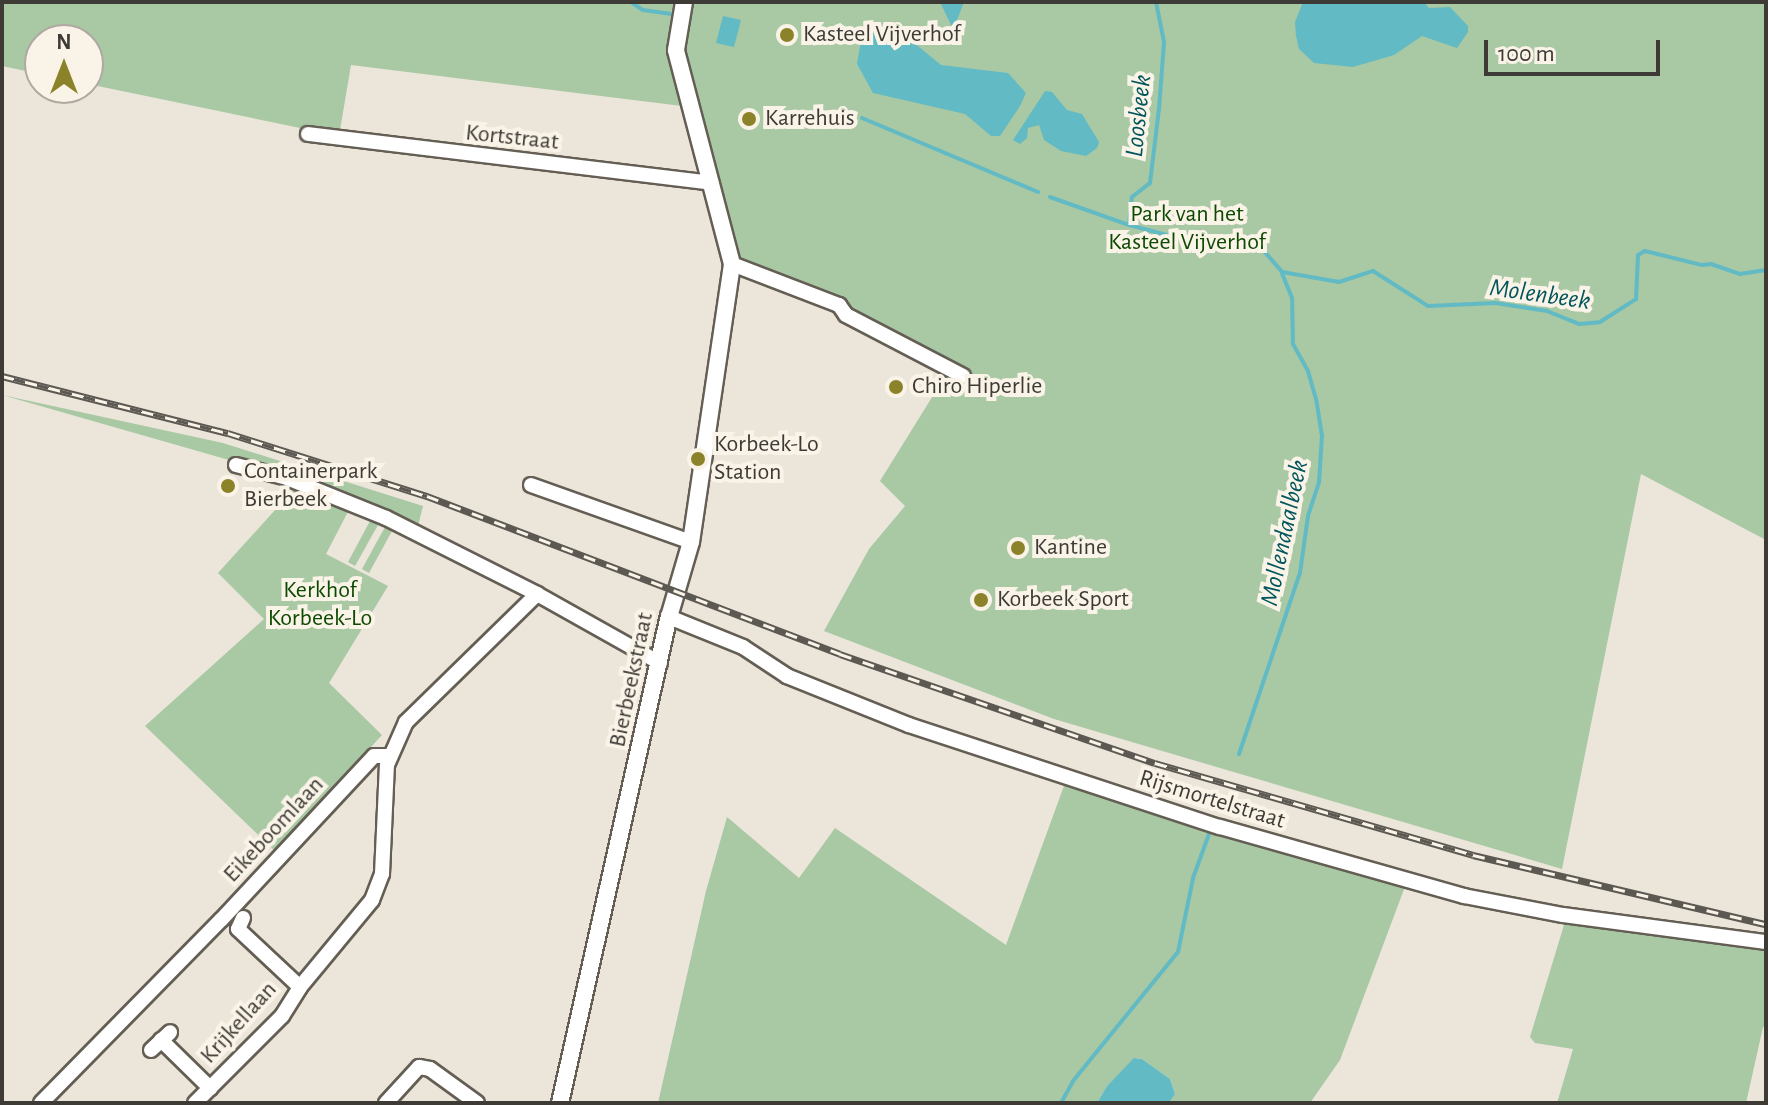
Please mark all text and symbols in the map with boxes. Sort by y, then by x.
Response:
place label: Kasteel Vijverhof [803,21,961,49]
north arrow [24,24,104,104]
scale bar [1488,24,1664,74]
marker: Kasteel Vijverhof [778,26,796,44]
text: N [56,31,72,53]
text: 100 m [1498,42,1555,66]
water label: Loosbeek [1119,73,1159,159]
place label: Karrehuis [765,105,855,133]
marker: Karrehuis [740,110,758,128]
street label: Kortstraat [464,119,560,157]
park label: Park van het Kasteel Vijverhof [1108,201,1266,257]
water label: Molenbeek [1488,273,1592,317]
place label: Chiro Hiperlie [912,373,1042,401]
marker: Chiro Hiperlie [887,378,905,396]
place label: Korbeek-Lo Station [714,431,819,487]
marker: Korbeek-Lo Station [689,450,707,468]
water label: Mollendaalbeek [1254,457,1316,609]
place label: Containerpark Bierbeek [244,458,377,514]
marker: Containerpark Bierbeek [219,477,237,495]
place label: Kantine [1034,534,1107,562]
marker: Kantine [1009,539,1027,557]
park label: Kerkhof Korbeek-Lo [268,577,372,633]
place label: Korbeek Sport [997,586,1129,614]
marker: Korbeek Sport [972,591,990,609]
street label: Bierbeekstraat [604,610,660,750]
street label: Rijsmortelstraat [1136,764,1288,836]
street label: Eikeboomlaan [218,771,330,889]
street label: Krijkellaan [195,976,283,1070]

